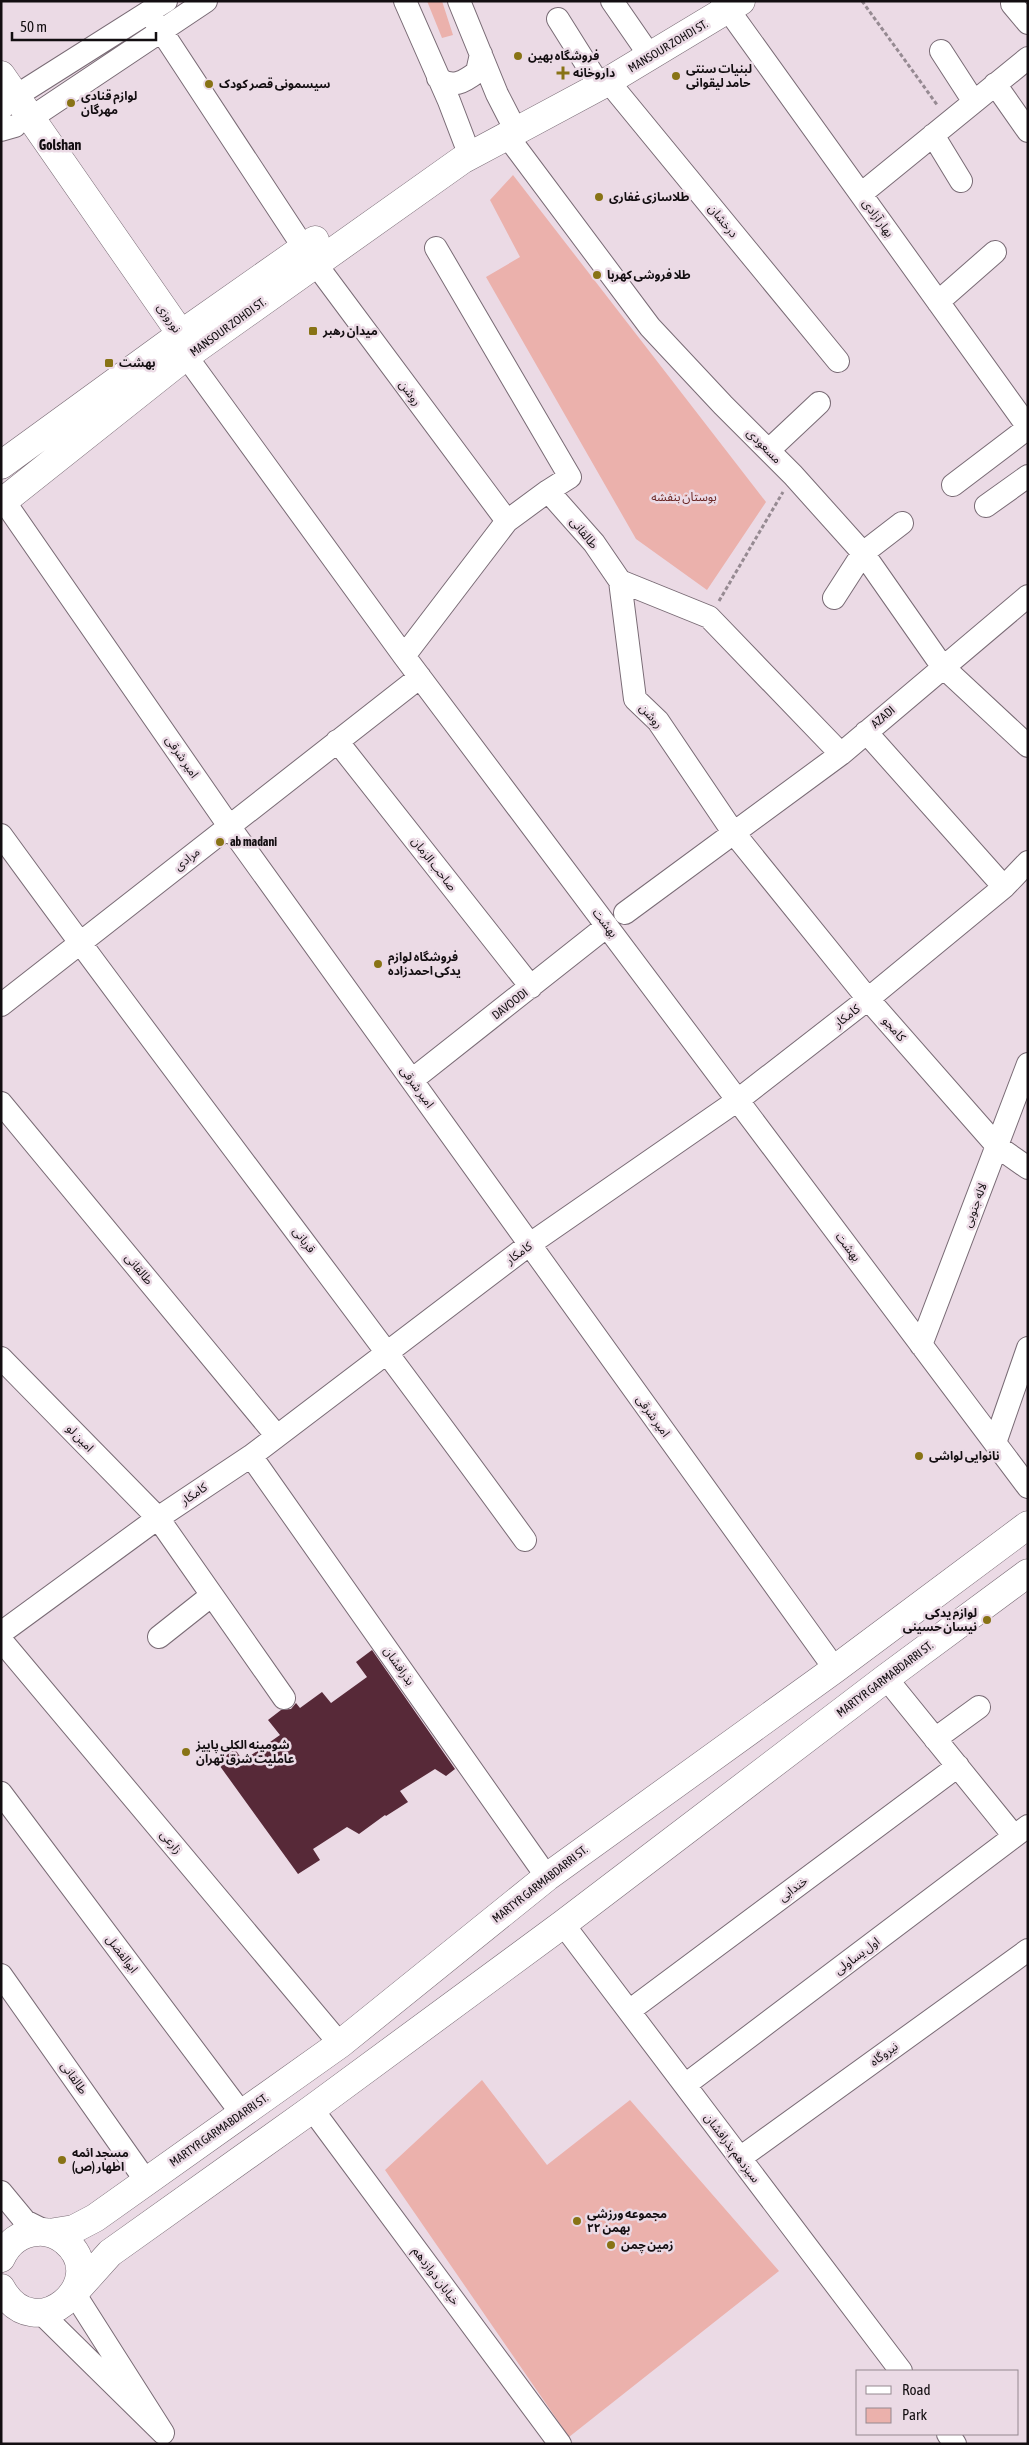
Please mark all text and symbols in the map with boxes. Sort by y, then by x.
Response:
scale bar [12,10,156,42]
street label: MANSOUR ZOHDI ST. [626,17,710,75]
text: 50 m [20,18,47,35]
place label: فروشگاه بهین [528,49,599,63]
marker: فروشگاه بهین [512,50,524,62]
place label: لبنیات سنتی حامد لیقوانی [686,62,752,90]
place label: داروخانه [573,66,615,80]
marker: داروخانه [557,67,569,79]
marker: لبنیات سنتی حامد لیقوانی [670,70,682,82]
place label: سیسمونی قصر کودک [219,77,330,91]
marker: سیسمونی قصر کودک [203,78,215,90]
place label: لوازم قنادی مهرگان [81,89,137,117]
marker: لوازم قنادی مهرگان [65,97,77,109]
district label: Golshan [39,137,82,153]
place label: طلاسازی غفاری [609,190,689,204]
marker: طلاسازی غفاری [593,191,605,203]
street label: بهار آزادی [860,196,896,240]
street label: درخشان [705,202,741,241]
place label: طلا فروشی کهربا [607,268,691,282]
marker: طلا فروشی کهربا [591,269,603,281]
street label: MANSOUR ZOHDI ST. [187,295,269,359]
street label: نوروزی [154,301,184,335]
place label: میدان رهبر [322,324,378,338]
marker: میدان رهبر [307,325,319,337]
place label: بهشت [119,356,156,370]
marker: بهشت [103,357,115,369]
street label: روشن [396,378,424,408]
street label: مسعودی [744,426,784,466]
park label: بوستان بنفشه [651,490,717,504]
street label: طالقانی [567,515,601,551]
street label: روشن [636,701,666,731]
street label: AZADI [868,703,898,731]
street label: امیر شرقی [162,733,202,781]
street label: صاحب الزمان [408,834,459,894]
place label: ab madani [230,835,277,849]
marker: ab madani [214,836,226,848]
street label: مرادی [171,845,203,873]
street label: بهشت [590,906,620,940]
place label: فروشگاه لوازم یدکی احمدزاده [388,950,461,978]
marker: فروشگاه لوازم یدکی احمدزاده [372,958,384,970]
street label: DAVOODI [489,986,531,1022]
street label: کامکار [831,1001,863,1031]
street label: کامجو [880,1014,909,1045]
street label: امیر شرقی [397,1063,437,1111]
street label: لاله جنوبی [960,1181,990,1229]
street label: قربانی [290,1224,318,1256]
street label: بهشت [833,1230,863,1264]
street label: کامکار [502,1238,536,1268]
street label: طالقانی [122,1251,156,1287]
street label: امیر شرقی [633,1392,673,1440]
street label: امین لو [64,1421,97,1455]
place label: نانوایی لواشی [929,1449,1000,1463]
marker: نانوایی لواشی [913,1450,925,1462]
street label: کامکار [177,1480,211,1508]
place label: لوازم یدکی نیسان حسینی [903,1606,977,1634]
marker: لوازم یدکی نیسان حسینی [981,1614,993,1626]
street label: MARTYR GARMABDARRI ST. [834,1638,936,1720]
street label: بذرافشان [381,1644,417,1688]
place label: شومینه الکلی پاییز عاملیت شرق تهران [195,1738,295,1766]
marker: شومینه الکلی پاییز عاملیت شرق تهران [180,1746,192,1758]
street label: زارعی [157,1828,185,1856]
street label: MARTYR GARMABDARRI ST. [490,1842,590,1926]
street label: خندابی [776,1874,810,1904]
street label: ابوالفضل [103,1932,141,1976]
street label: اول یساولی [832,1934,882,1978]
street label: نیروگاه [867,2039,901,2069]
street label: طالقانی [58,2059,90,2097]
street label: MARTYR GARMABDARRI ST. [167,2091,271,2169]
street label: سیزدهم بذرافشان [700,2111,763,2187]
place label: مسجد ائمه اطهار (ص) [72,2146,129,2174]
marker: مسجد ائمه اطهار (ص) [56,2154,68,2166]
place label: مجموعه ورزشی ۲۲ بهمن [587,2207,667,2235]
marker: مجموعه ورزشی ۲۲ بهمن [571,2215,583,2227]
place label: زمین چمن [621,2238,673,2254]
marker: زمین چمن [605,2239,617,2251]
street label: خیابان دوازدهم [408,2244,462,2309]
legend [856,2370,1019,2435]
text: Road [902,2381,931,2398]
text: Park [902,2406,927,2423]

